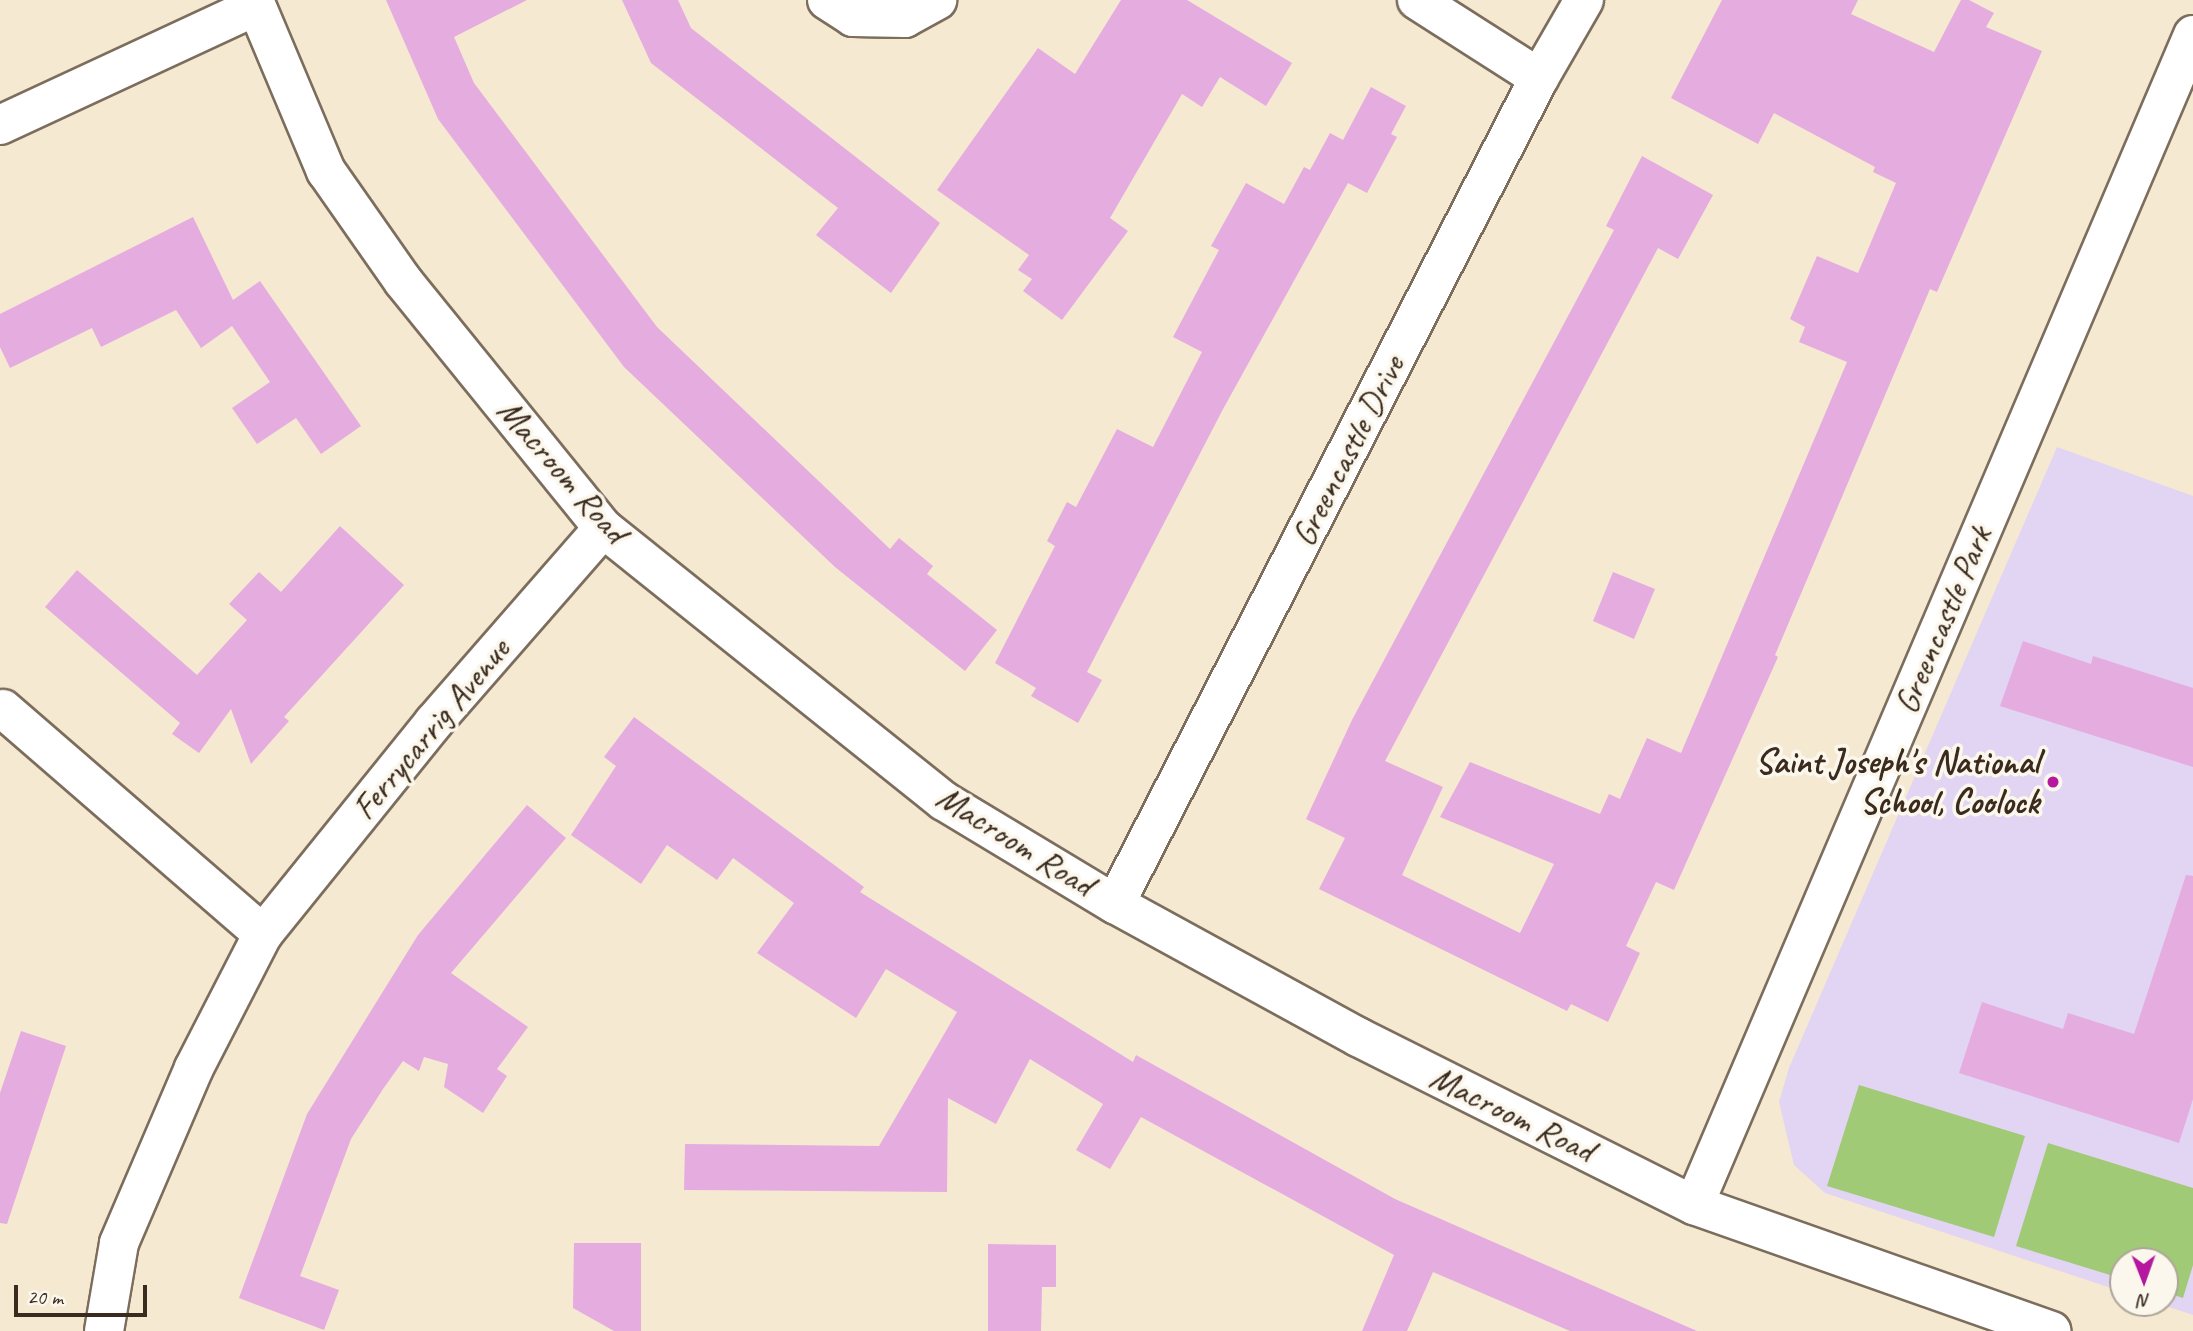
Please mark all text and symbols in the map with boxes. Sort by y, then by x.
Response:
street label: Greencastle Drive [1282,349,1414,553]
street label: Macroom Road [488,390,636,552]
street label: Greencastle Park [1885,520,2001,720]
street label: Ferrycarrig Avenue [343,630,519,828]
place label: Saint Joseph's National School, Coolock [1756,741,2039,823]
marker: Saint Joseph's National School, Coolock [2045,774,2061,790]
street label: Macroom Road [929,776,1101,906]
street label: Macroom Road [1423,1056,1601,1172]
north arrow [2109,1247,2179,1317]
scale bar [18,1272,150,1316]
text: 20 m [27,1284,63,1310]
text: N [2138,1289,2150,1313]

